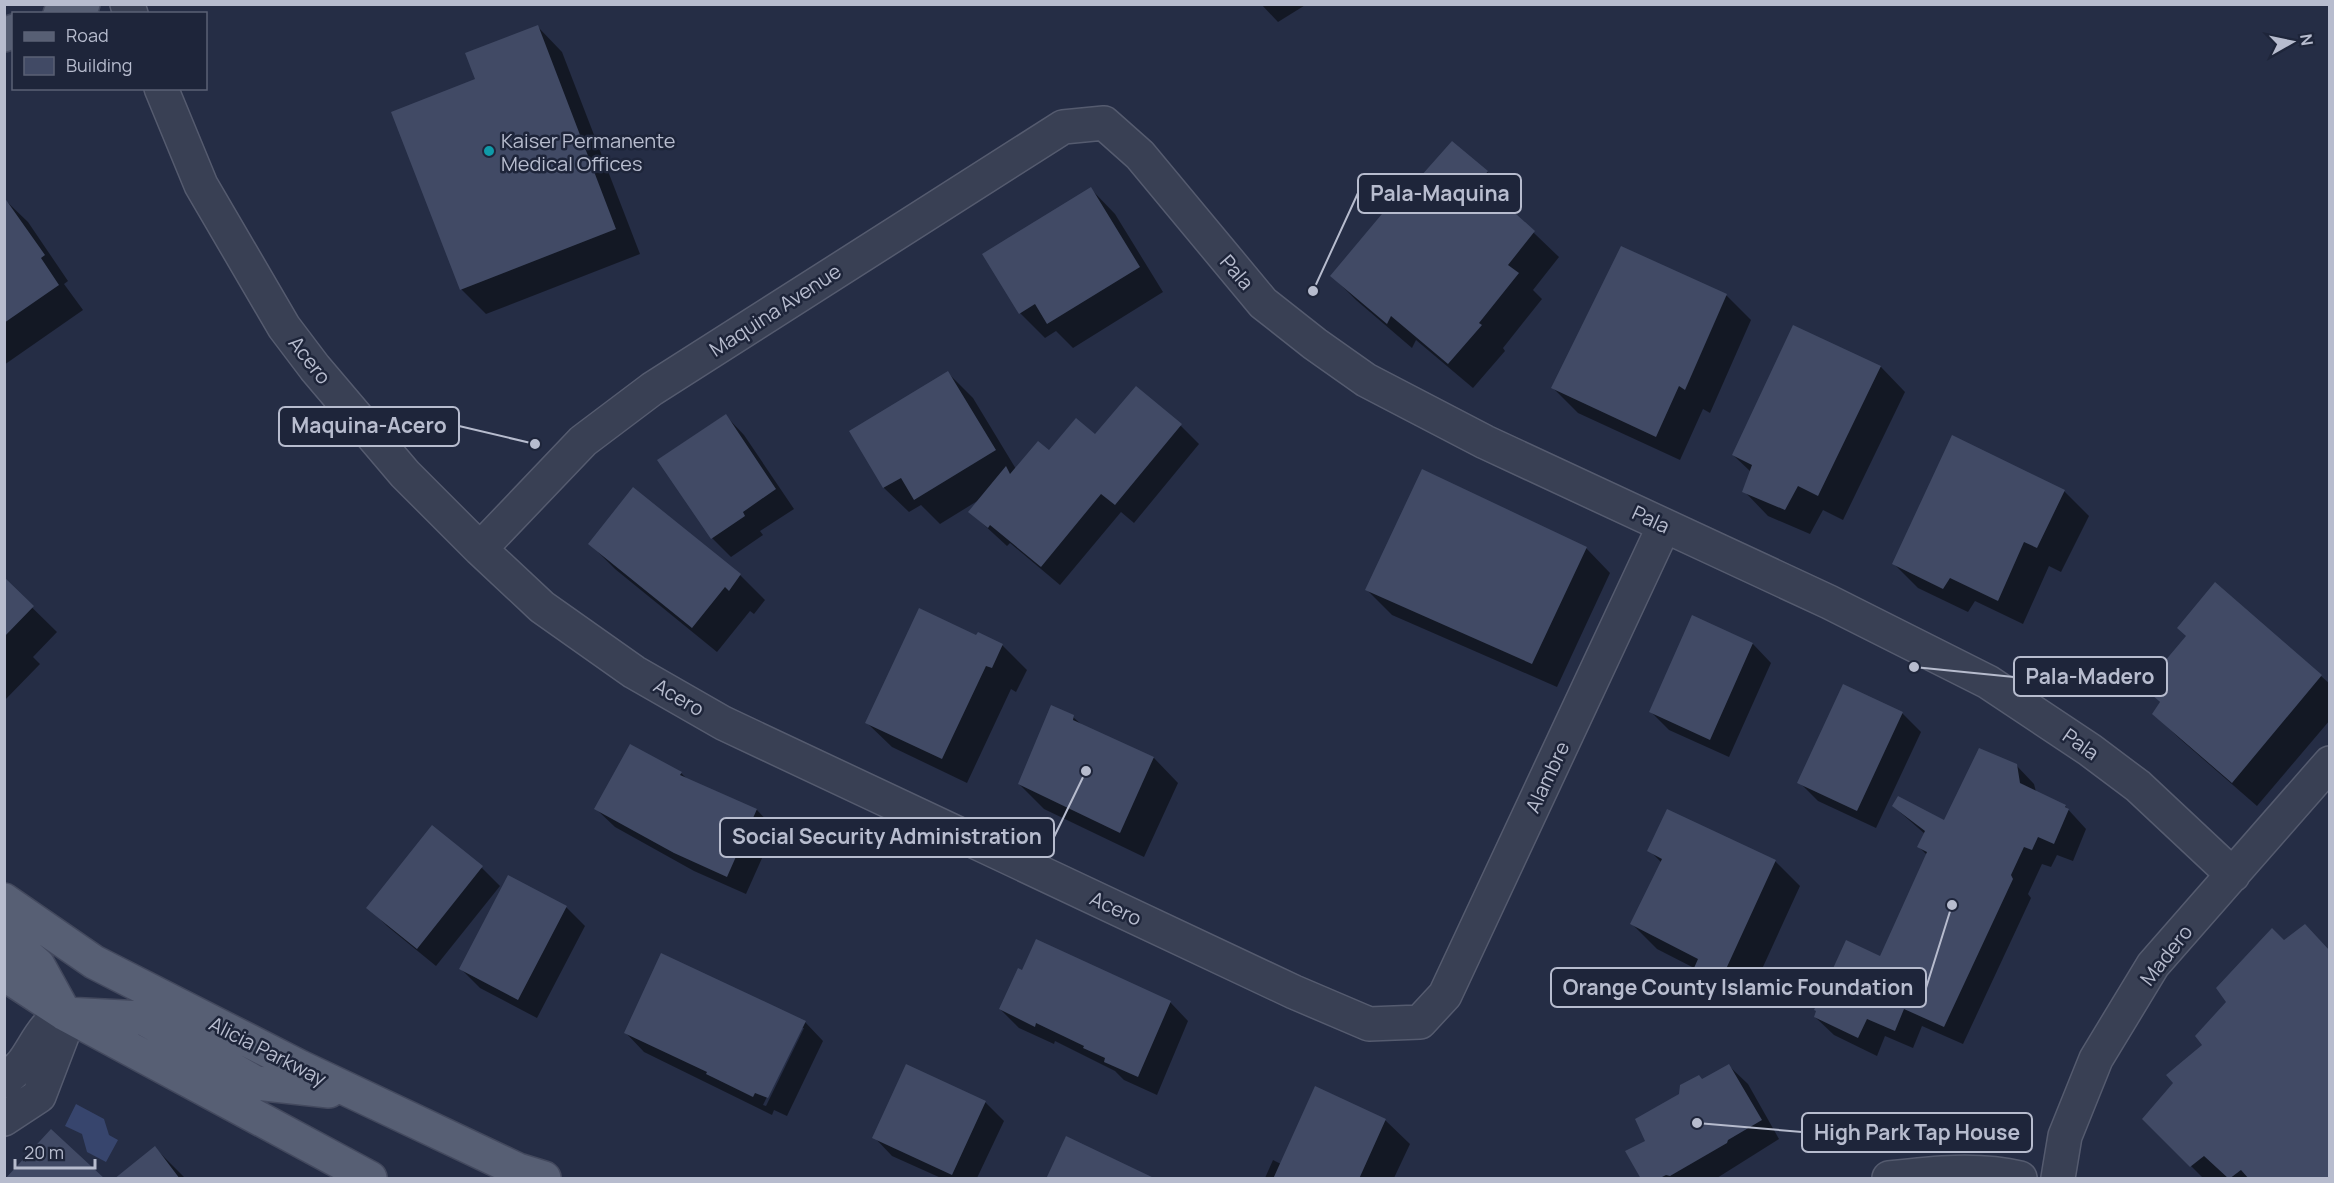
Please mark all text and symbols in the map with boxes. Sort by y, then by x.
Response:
legend [12,12,207,90]
north arrow [2262,12,2322,72]
text: Road [66,23,109,47]
text: N [2295,32,2319,47]
text: Building [66,53,132,77]
place label: Kaiser Permanente Medical Offices [501,127,675,177]
marker: Kaiser Permanente Medical Offices [482,144,496,158]
callout: Pala-Maquina [1358,174,1521,213]
text: Pala-Maquina [1370,179,1510,207]
street label: Pala [1214,249,1260,295]
street label: Maquina Avenue [704,257,846,363]
street label: Acero [283,330,337,390]
callout: Maquina-Acero [279,407,459,446]
text: Maquina-Acero [291,411,447,439]
street label: Pala [1628,499,1674,539]
callout: Pala-Madero [2014,657,2167,696]
text: Pala-Madero [2026,662,2154,690]
street label: Acero [649,672,709,722]
street label: Pala [2057,722,2105,766]
street label: Alambre [1519,737,1575,817]
callout: Social Security Administration [720,818,1054,857]
text: Social Security Administration [732,822,1042,850]
street label: Acero [1086,884,1146,932]
street label: Madero [2134,919,2198,991]
callout: Orange County Islamic Foundation [1551,968,1926,1007]
text: Orange County Islamic Foundation [1563,973,1913,1001]
street label: Alicia Parkway [205,1010,332,1092]
callout: High Park Tap House [1802,1113,2032,1152]
text: High Park Tap House [1814,1118,2020,1146]
scale bar [15,1132,94,1170]
text: 20 m [24,1140,64,1164]

